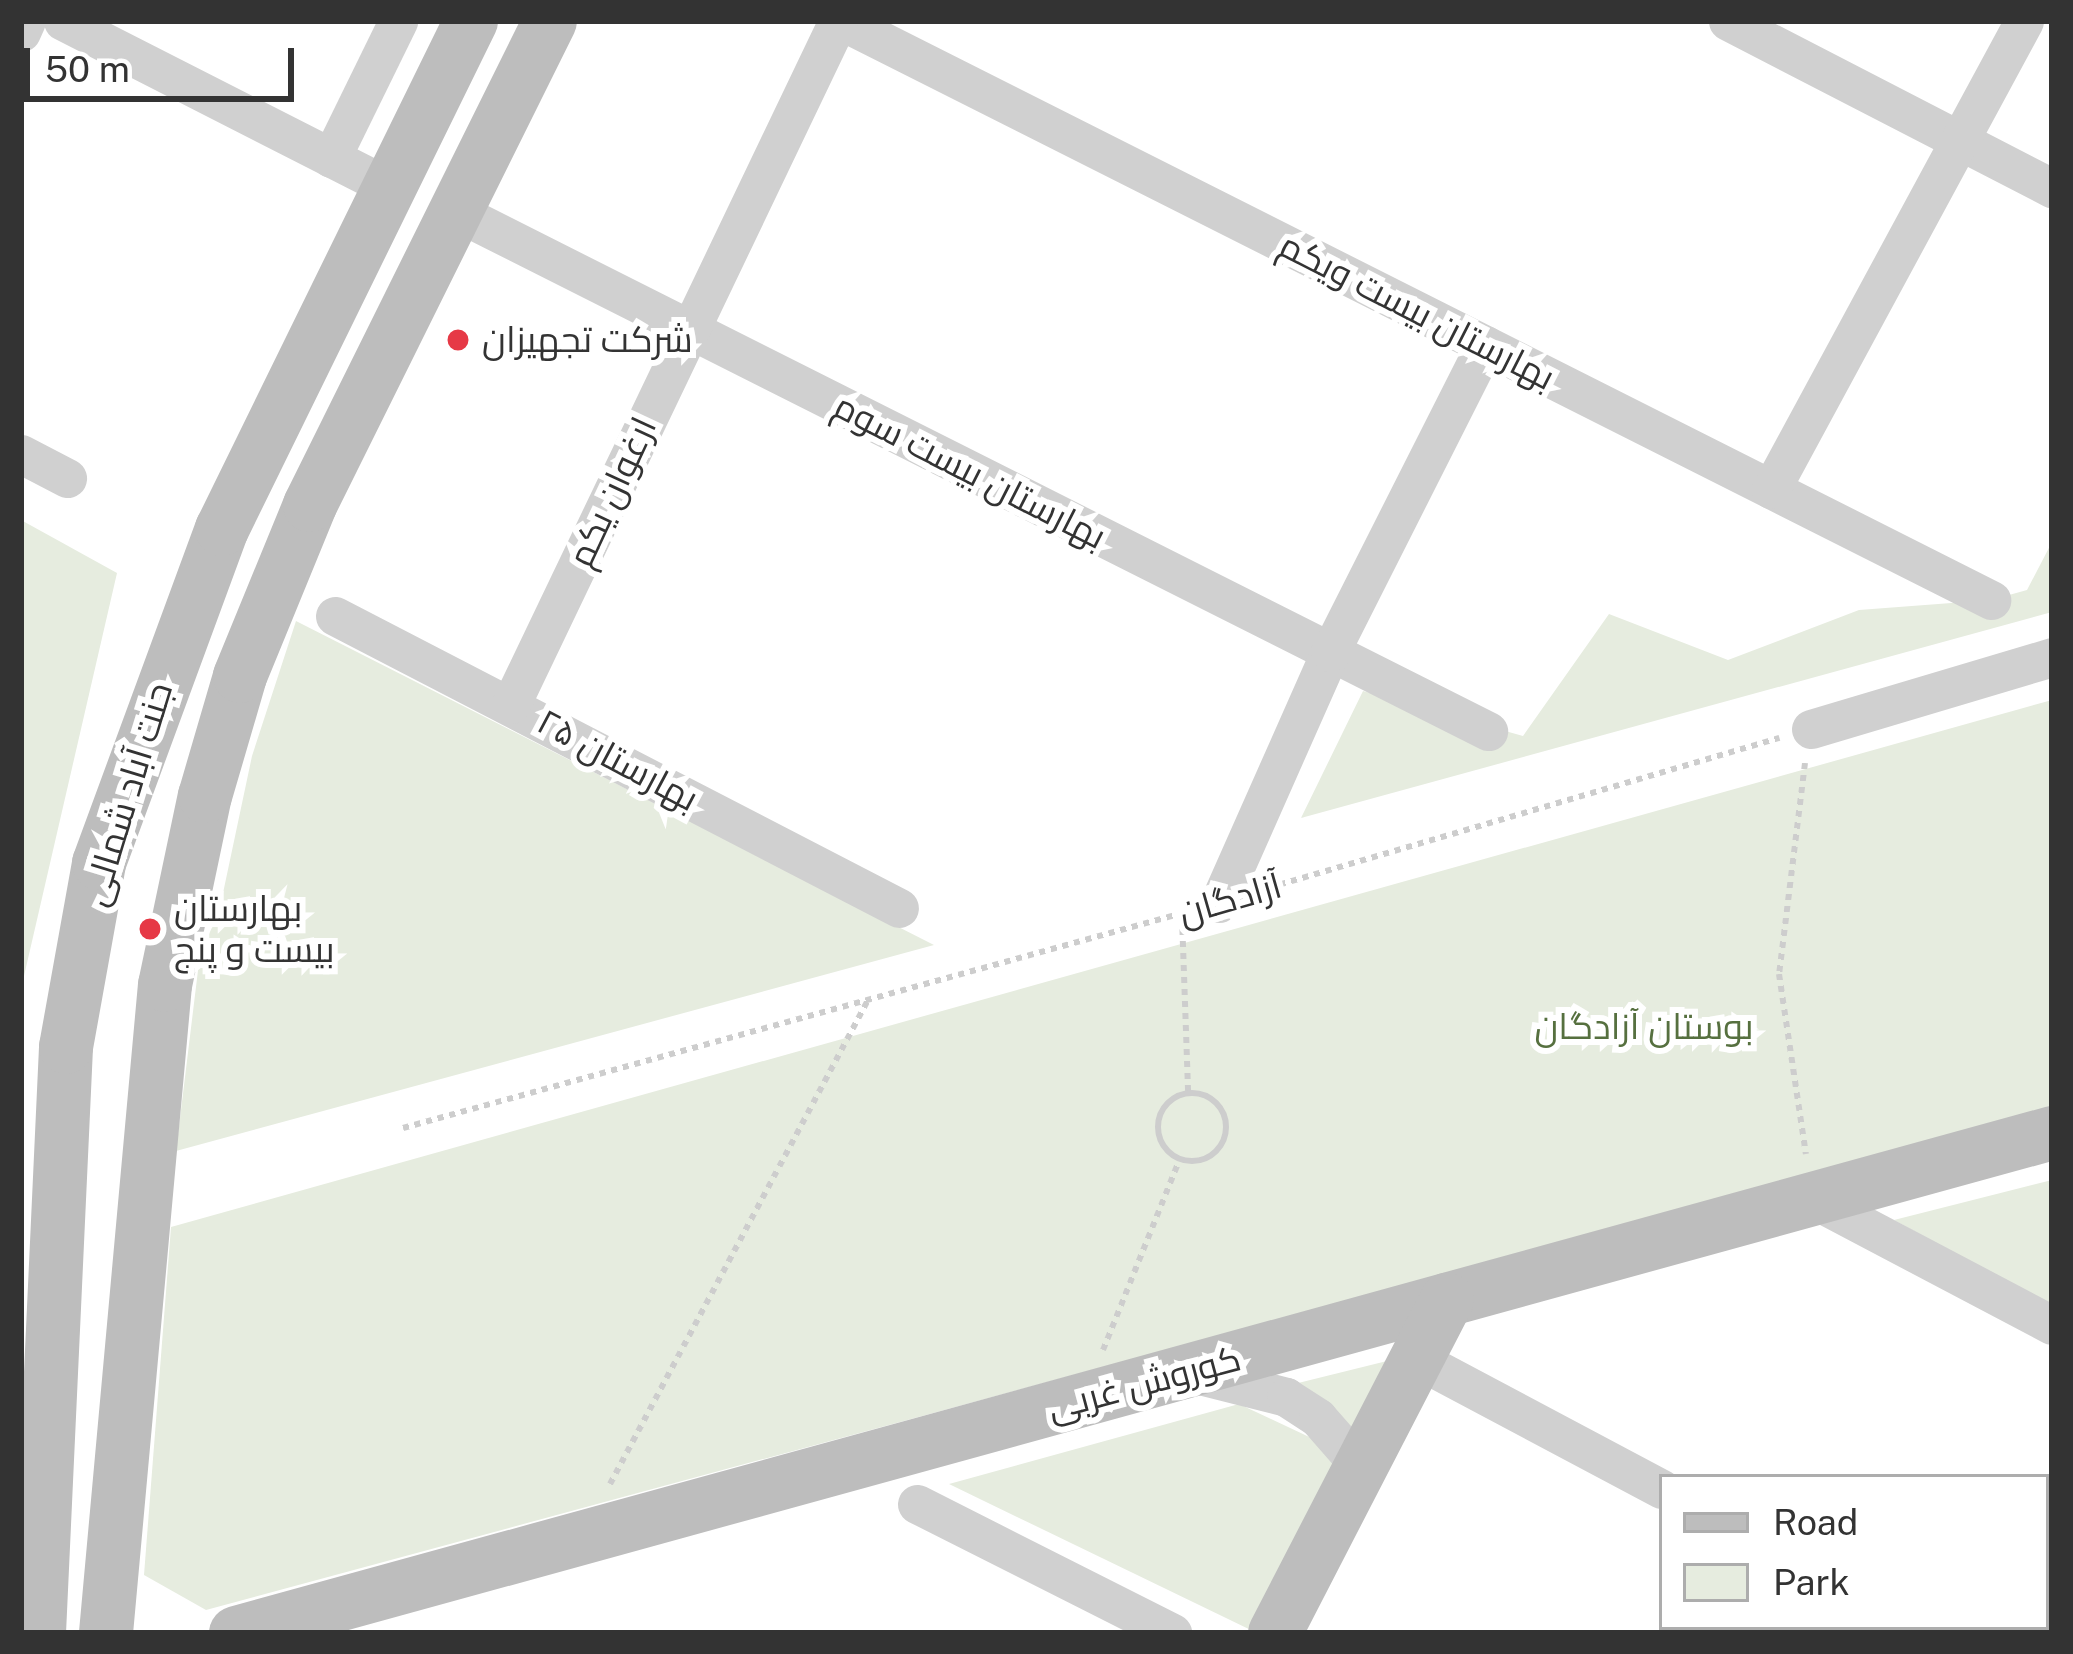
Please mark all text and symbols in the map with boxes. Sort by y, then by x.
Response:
scale bar [30,24,300,98]
text: 50 m [45,48,130,90]
street label: بهارستان بیست ویکم [1272,223,1562,399]
place label: شرکت تجهیزان [482,318,693,362]
marker: شرکت تجهیزان [445,327,471,353]
street label: بهارستان بیست سوم [827,384,1113,558]
street label: ارغوان یکم [558,410,666,574]
street label: جنت آباد شمالی [73,677,181,911]
street label: بهارستان ۲۵ [530,700,706,820]
street label: آزادگان [1174,864,1286,934]
place label: بهارستان بیست و پنج [174,886,334,971]
marker: بهارستان بیست و پنج [137,916,163,942]
park label: بوستان آزادگان [1534,1005,1754,1049]
street label: کوروش غربی [1043,1336,1245,1430]
legend [1659,1474,2049,1630]
text: Road [1773,1501,1858,1543]
text: Park [1773,1561,1850,1603]

